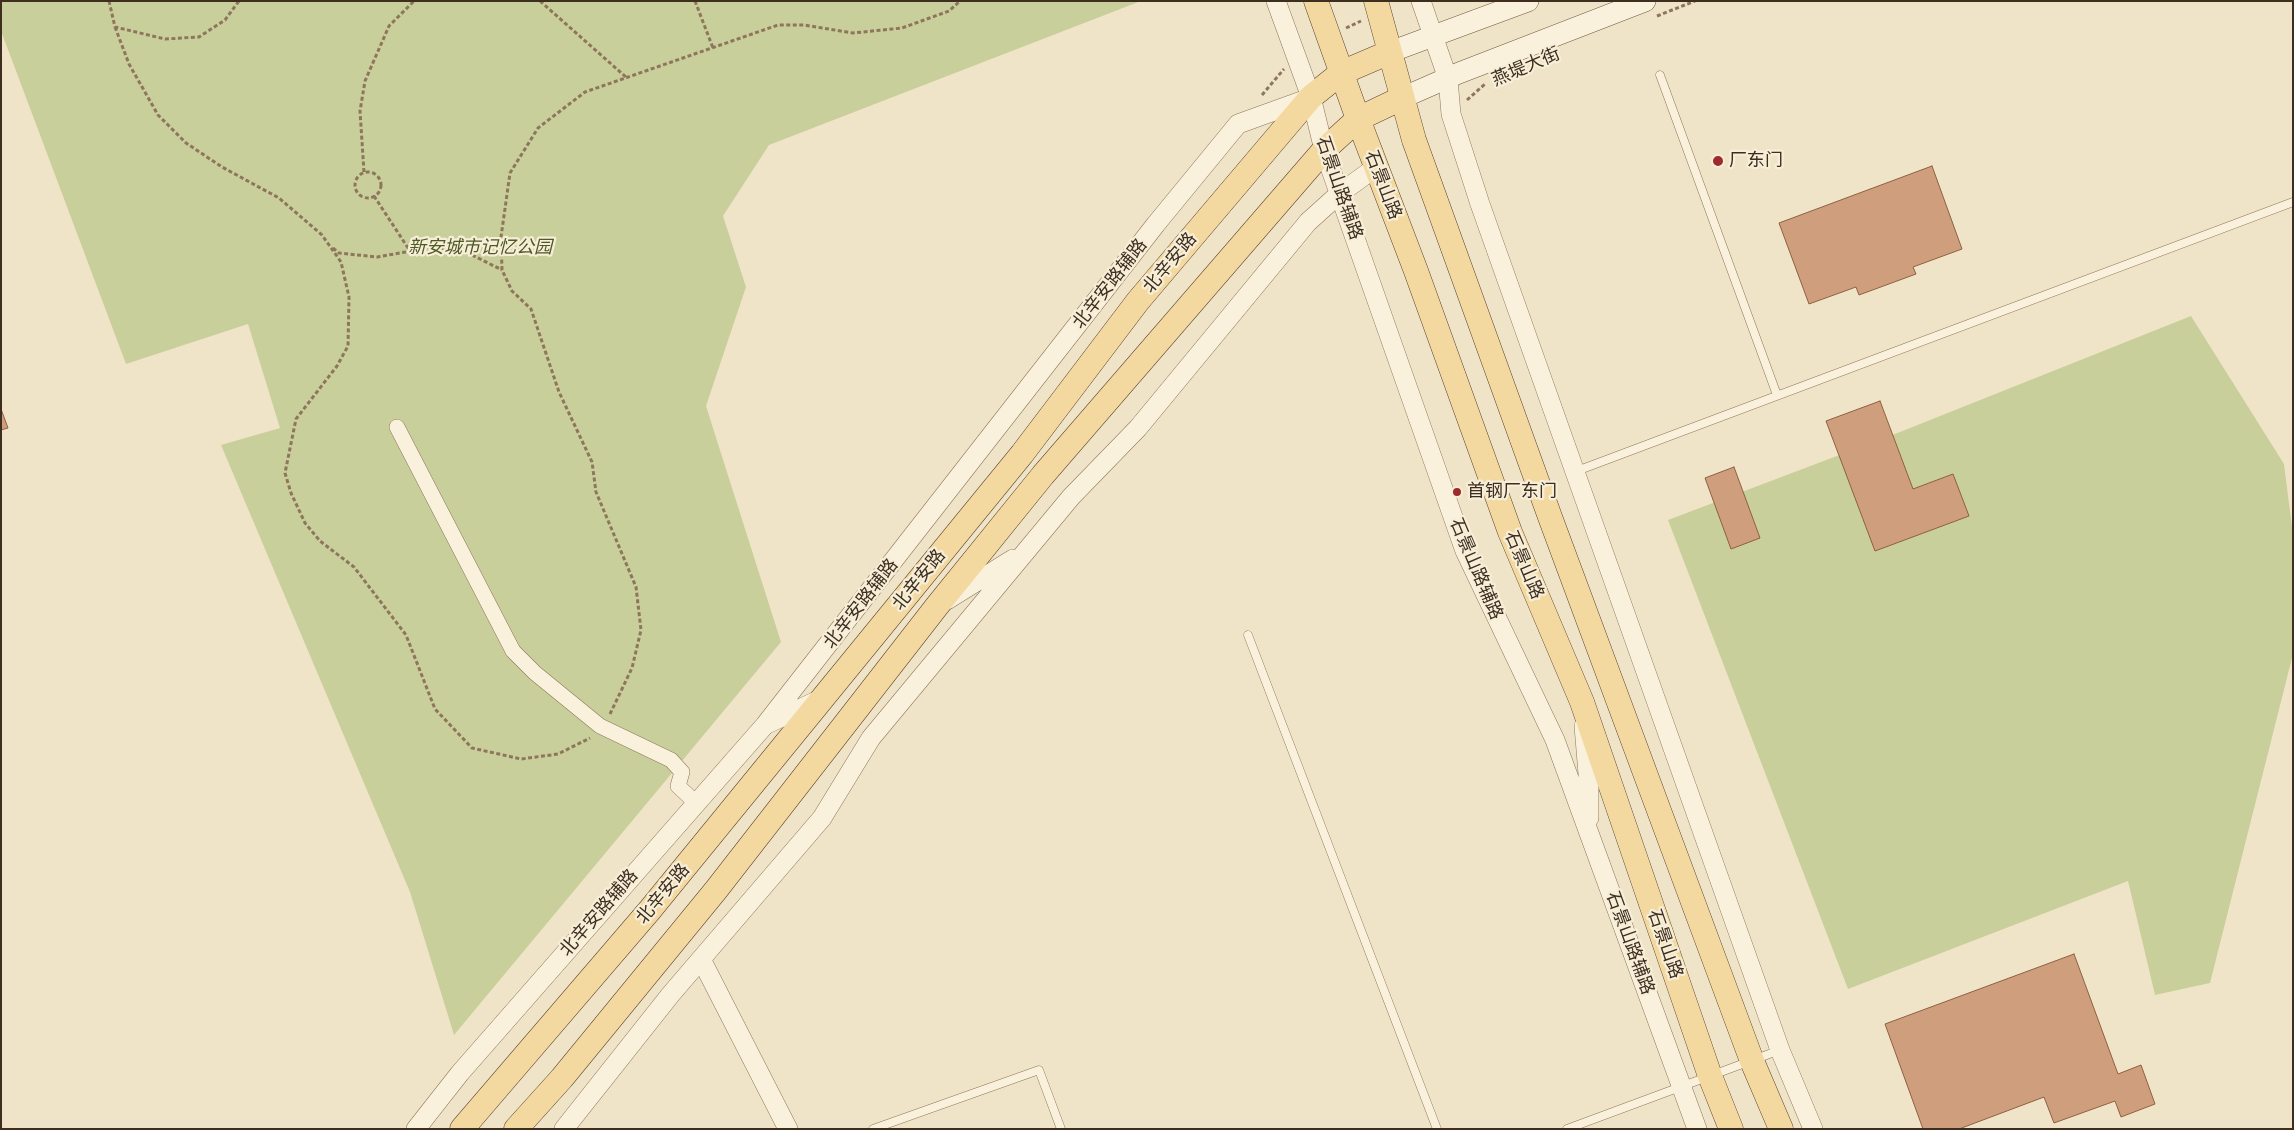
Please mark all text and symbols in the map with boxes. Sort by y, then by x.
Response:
street label: 燕堤大街 [1489,43,1563,91]
street label: 石景山路辅路 [1311,133,1367,243]
street label: 石景山路 [1360,148,1406,222]
place label: 厂东门 [1729,150,1783,172]
marker: 厂东门 [1711,154,1725,168]
street label: 北辛安路 [1139,228,1201,298]
street label: 北辛安路辅路 [1068,235,1152,333]
park label: 新安城市记忆公园 [408,237,552,259]
place label: 首钢厂东门 [1467,481,1557,503]
marker: 首钢厂东门 [1451,486,1463,498]
street label: 石景山路辅路 [1445,515,1507,623]
street label: 石景山路 [1500,528,1548,602]
street label: 北辛安路 [888,545,950,615]
street label: 北辛安路辅路 [819,555,903,653]
street label: 北辛安路 [632,859,694,929]
street label: 北辛安路辅路 [555,865,643,961]
street label: 石景山路辅路 [1601,889,1659,997]
street label: 石景山路 [1643,906,1687,982]

